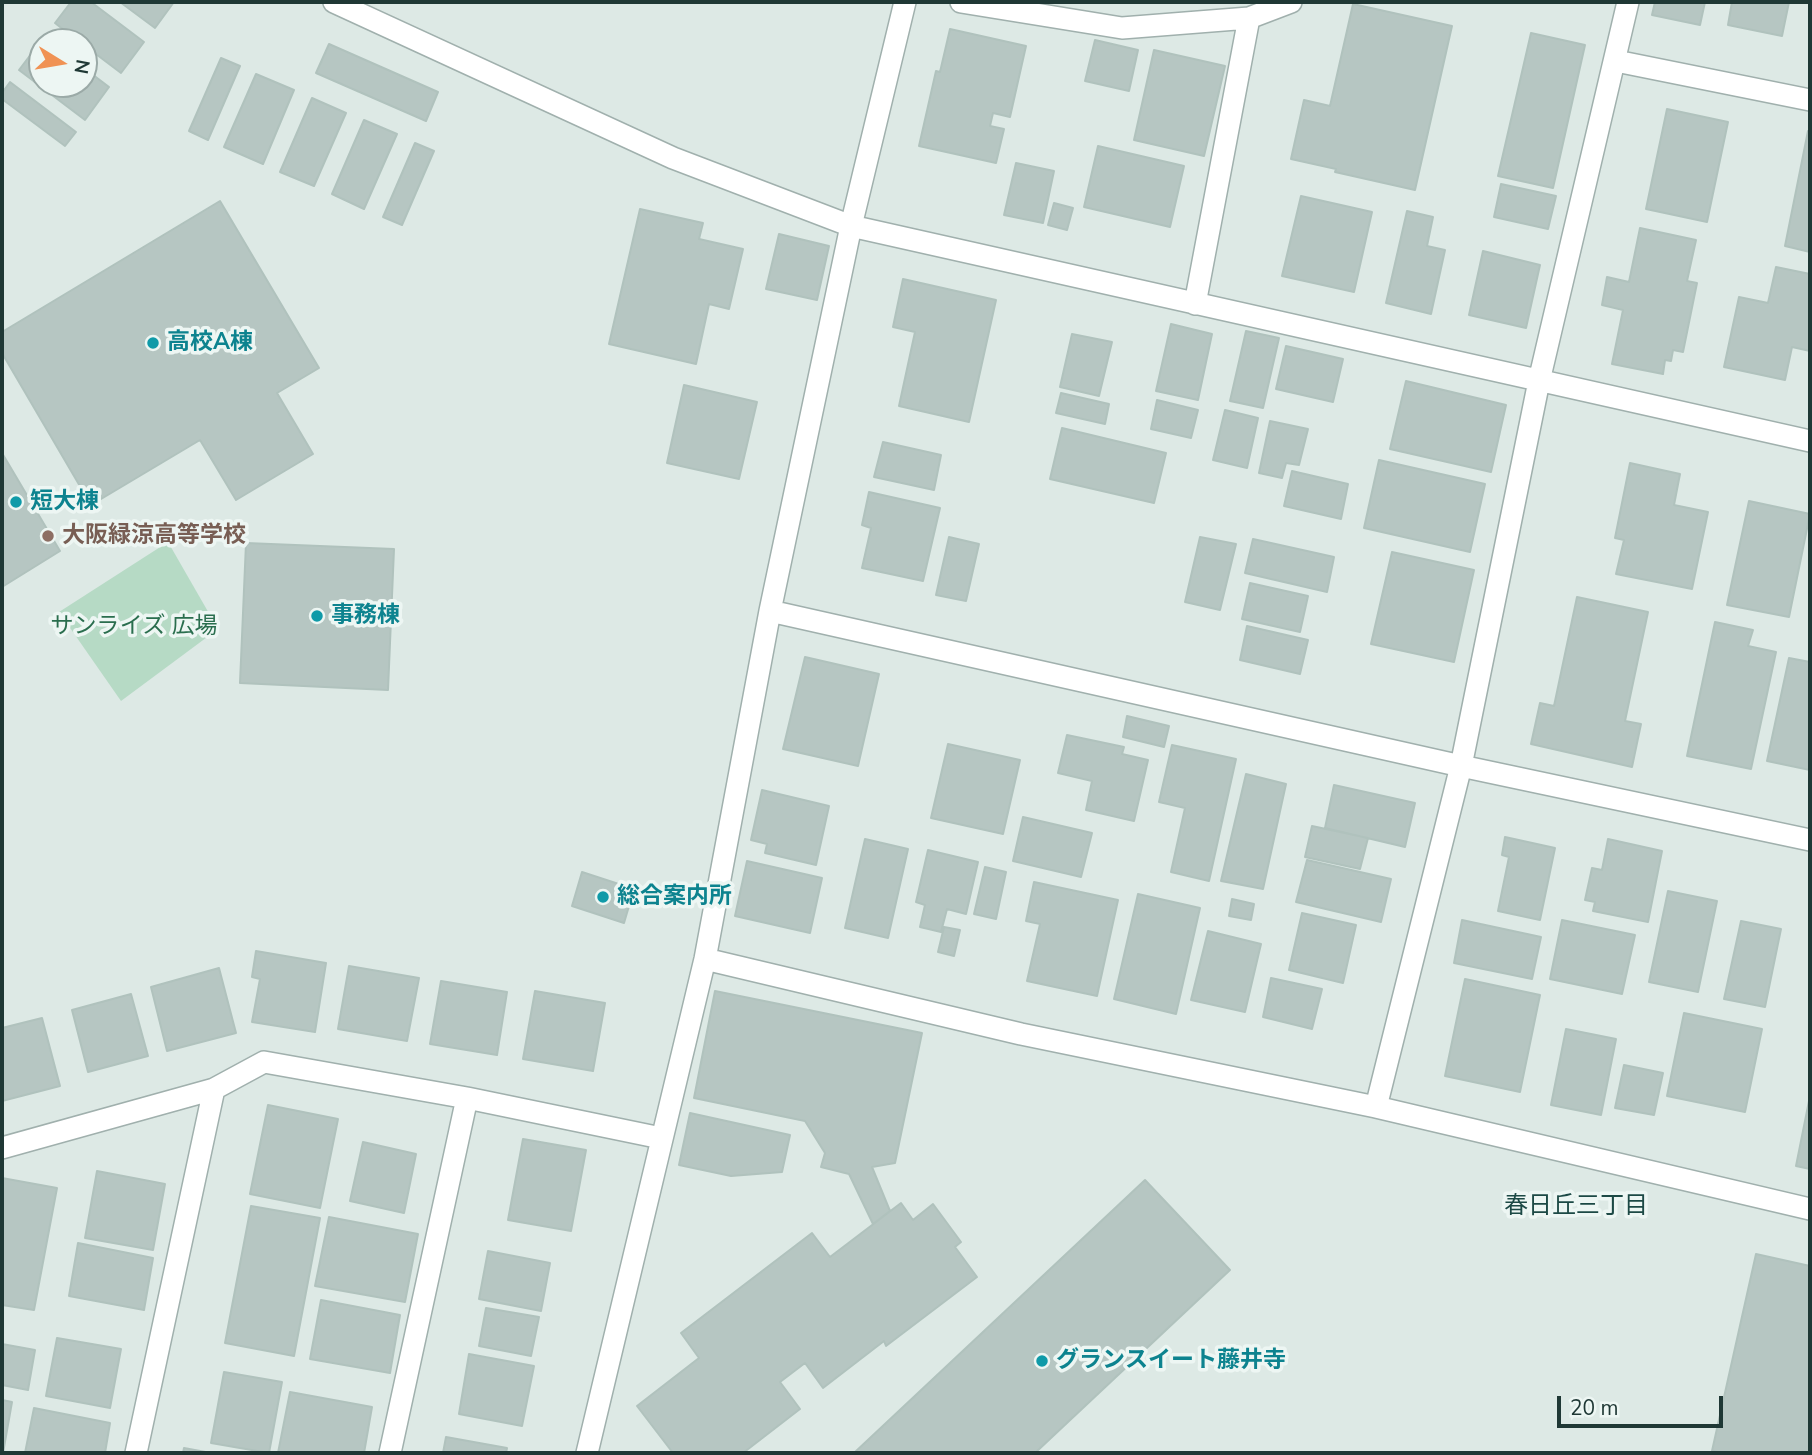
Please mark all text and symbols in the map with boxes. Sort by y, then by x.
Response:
north arrow [28,28,98,98]
text: N [68,57,96,76]
place label: 高校A棟 [167,329,253,357]
marker: 高校A棟 [145,335,161,351]
place label: 短大棟 [30,488,99,516]
marker: 短大棟 [8,494,24,510]
place label: 大阪緑涼高等学校 [62,522,246,550]
marker: 大阪緑涼高等学校 [40,528,56,544]
place label: 事務棟 [331,602,400,630]
marker: 事務棟 [309,608,325,624]
park label: サンライズ 広場 [51,613,217,641]
place label: 総合案内所 [617,883,732,911]
marker: 総合案内所 [595,889,611,905]
district label: 春日丘三丁目 [1504,1193,1648,1221]
place label: グランスイート藤井寺 [1056,1347,1286,1375]
marker: グランスイート藤井寺 [1034,1353,1050,1369]
scale bar [1560,1382,1726,1426]
text: 20 m [1570,1394,1619,1422]

